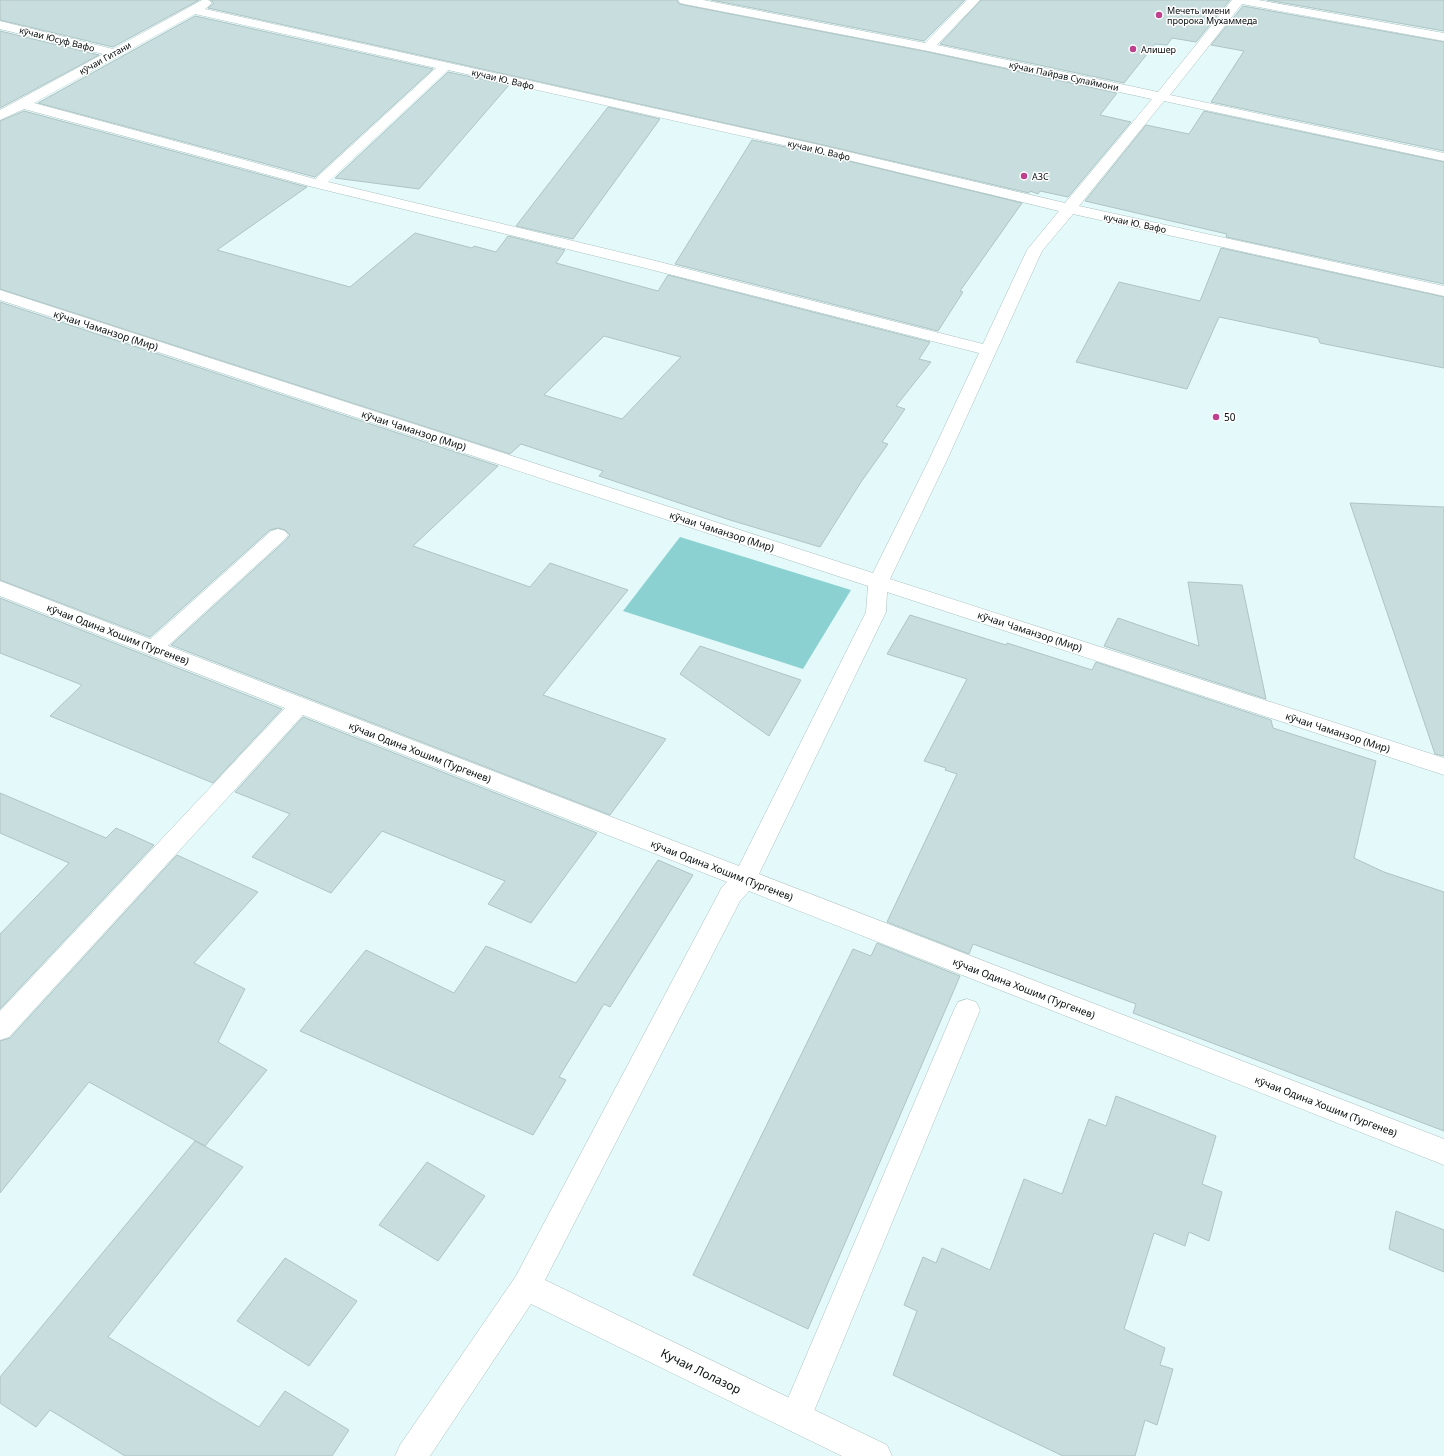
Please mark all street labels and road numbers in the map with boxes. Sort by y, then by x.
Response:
street label: кӯчаи Юсуф Вафо [18,23,96,55]
street label: кӯчаи Гитани [77,38,133,78]
street label: кӯчаи Пайрав Сулаймони [1008,58,1120,94]
street label: кучаи Ю. Вафо [470,65,536,93]
street label: кучаи Ю. Вафо [786,136,852,164]
street label: кучаи Ю. Вафо [1102,210,1168,236]
street label: кӯчаи Чаманзор (Мир) [52,306,160,354]
street label: кӯчаи Чаманзор (Мир) [360,406,468,454]
street label: кӯчаи Чаманзор (Мир) [668,507,776,555]
street label: кӯчаи Одина Хошим (Тургенев) [45,600,191,668]
street label: кӯчаи Чаманзор (Мир) [976,607,1084,655]
street label: кӯчаи Чаманзор (Мир) [1284,708,1392,756]
street label: кӯчаи Одина Хошим (Тургенев) [347,718,493,786]
street label: кӯчаи Одина Хошим (Тургенев) [649,836,795,904]
street label: кӯчаи Одина Хошим (Тургенев) [951,954,1097,1022]
street label: кӯчаи Одина Хошим (Тургенев) [1253,1072,1399,1140]
street label: Кучаи Лолазор [658,1344,744,1398]

